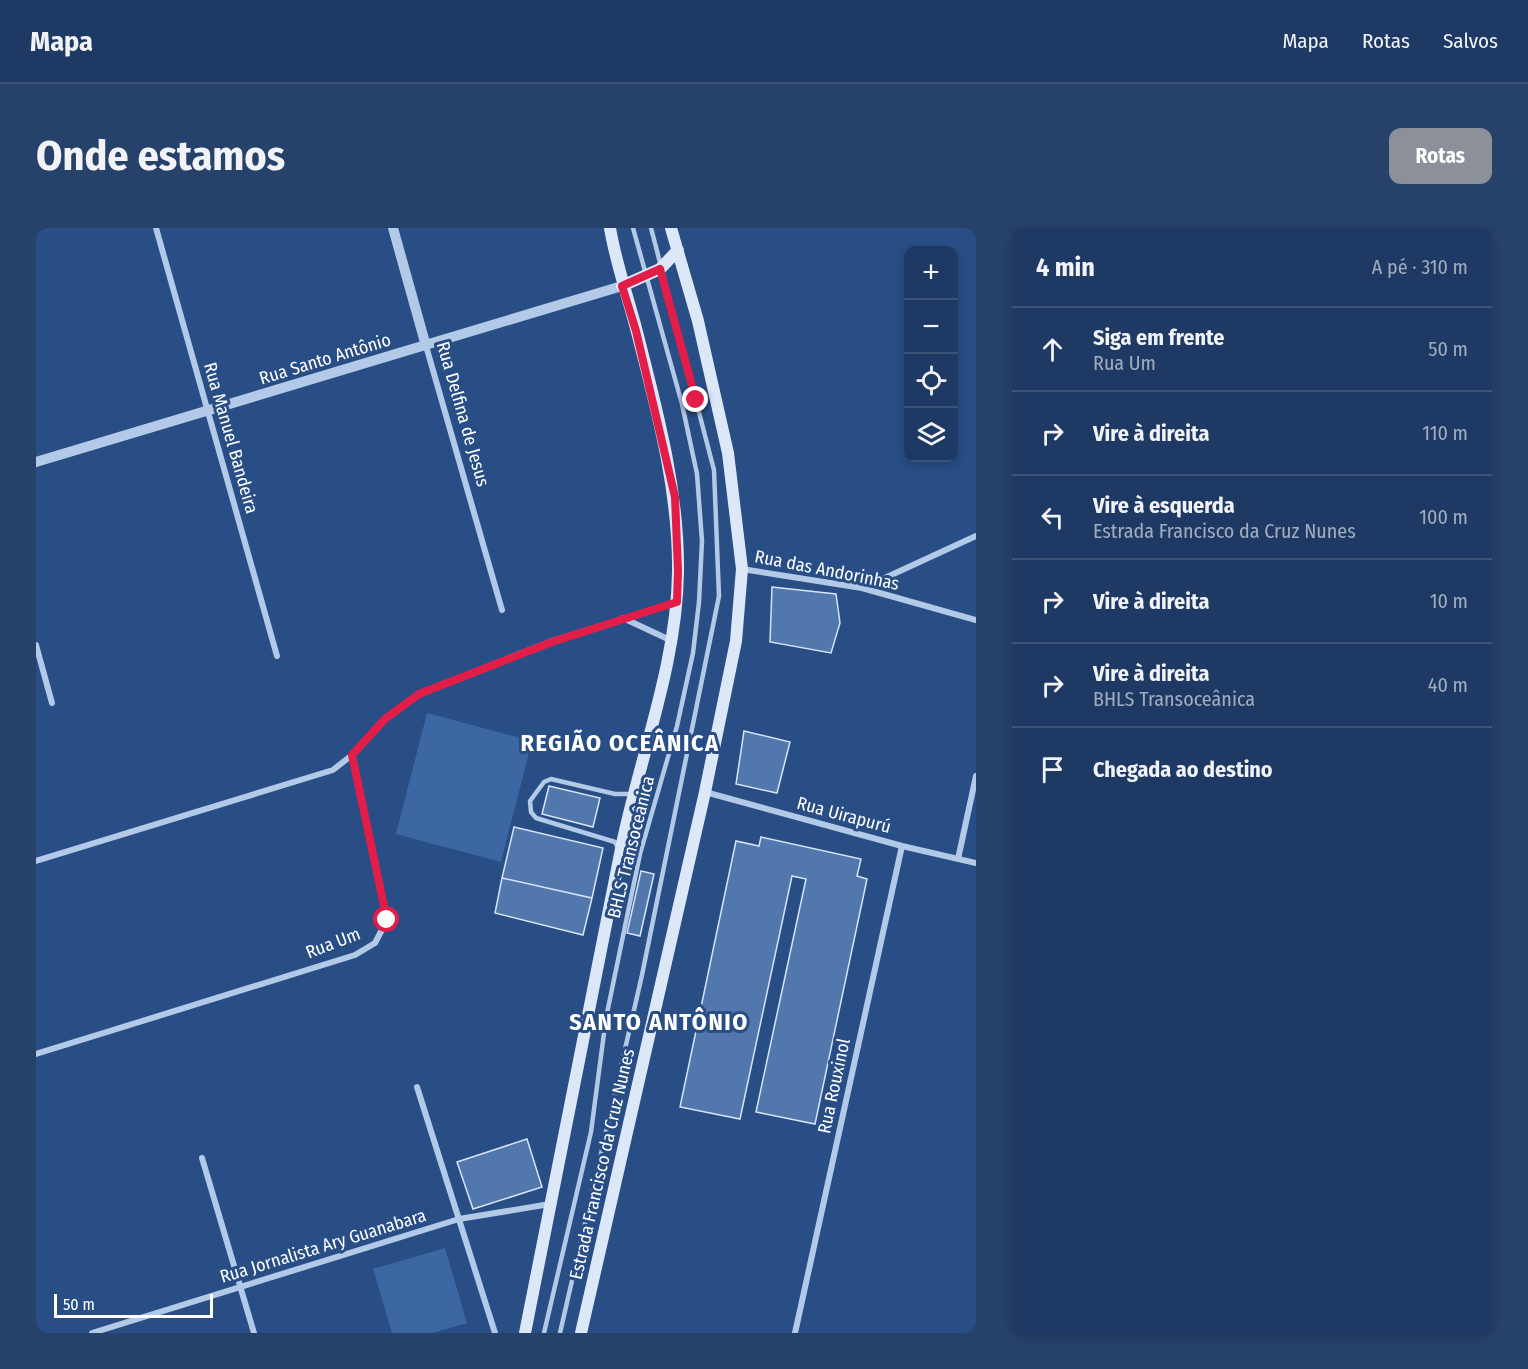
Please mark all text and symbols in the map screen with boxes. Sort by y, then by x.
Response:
text: Mapa [30,25,93,58]
text: Mapa [1282,28,1329,54]
text: Rotas [1362,28,1410,54]
text: Salvos [1443,28,1498,54]
button: Rotas [1389,128,1492,184]
text: Onde estamos [36,131,285,181]
map controls [904,246,958,462]
button: + [904,246,958,300]
text: 4 min [1036,252,1095,283]
text: A pé · 310 m [1372,255,1468,279]
button: − [904,300,958,354]
text: Siga em frente [1093,324,1224,351]
street label: Rua Santo Antônio [257,329,393,389]
icon: ahead [1036,333,1069,366]
text: 50 m [1428,337,1468,361]
street label: Rua Delfina de Jesus [432,339,494,489]
text: Rua Um [1093,351,1156,375]
button: locate [904,354,958,408]
street label: Rua Manuel Bandeira [199,360,263,516]
route end [682,386,708,412]
button: layers [904,408,958,462]
icon: right [1036,417,1069,450]
text: Vire à direita [1093,420,1209,447]
text: 110 m [1422,421,1468,445]
text: Vire à esquerda [1093,492,1235,519]
icon: left [1036,501,1069,534]
text: 100 m [1419,505,1468,529]
text: Estrada Francisco da Cruz Nunes [1093,519,1356,543]
street label: Rua das Andorinhas [753,545,901,595]
icon: right [1036,585,1069,618]
text: Vire à direita [1093,588,1209,615]
text: 10 m [1430,589,1468,613]
text: Vire à direita [1093,660,1209,687]
icon: right [1036,669,1069,702]
text: 40 m [1428,673,1468,697]
text: BHLS Transoceânica [1093,687,1255,711]
district label: REGIÃO OCEÂNICA [520,728,720,757]
icon: arrive [1036,753,1069,786]
text: Chegada ao destino [1093,756,1273,783]
street label: BHLS Transoceânica [603,773,659,920]
street label: Rua Uirapurú [794,792,894,838]
route start [373,906,399,932]
street label: Rua Um [303,923,363,963]
district label: SANTO ANTÔNIO [569,1007,749,1036]
street label: Rua Rouxinol [813,1036,855,1136]
street label: Estrada Francisco da Cruz Nunes [565,1046,639,1282]
street label: Rua Jornalista Ary Guanabara [217,1204,429,1288]
scale bar [54,1291,213,1318]
text: 50 m [63,1295,95,1314]

